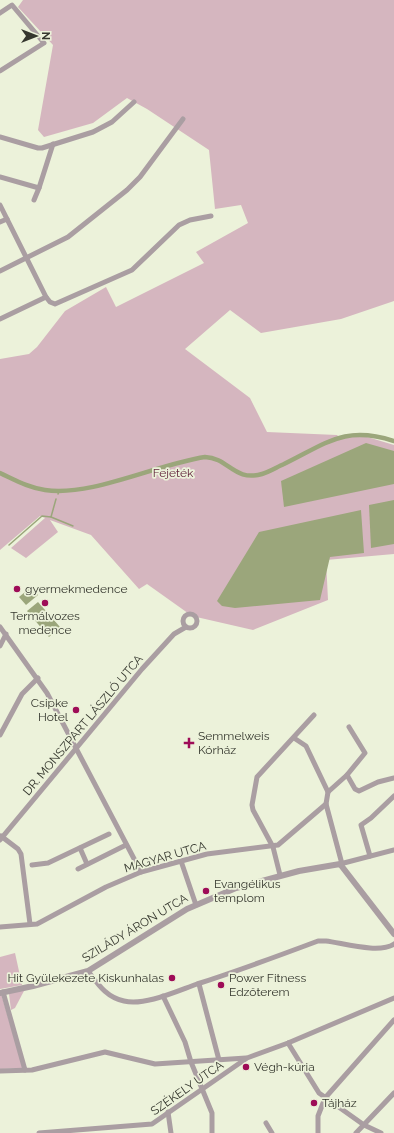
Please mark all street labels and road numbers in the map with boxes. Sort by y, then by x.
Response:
street label: DR. MONSZPART LÁSZLÓ UTCA [20,652,146,798]
street label: MAGYAR UTCA [122,839,208,875]
street label: SZILÁDY ÁRON UTCA [80,891,190,965]
street label: SZÉKELY UTCA [148,1058,226,1118]

